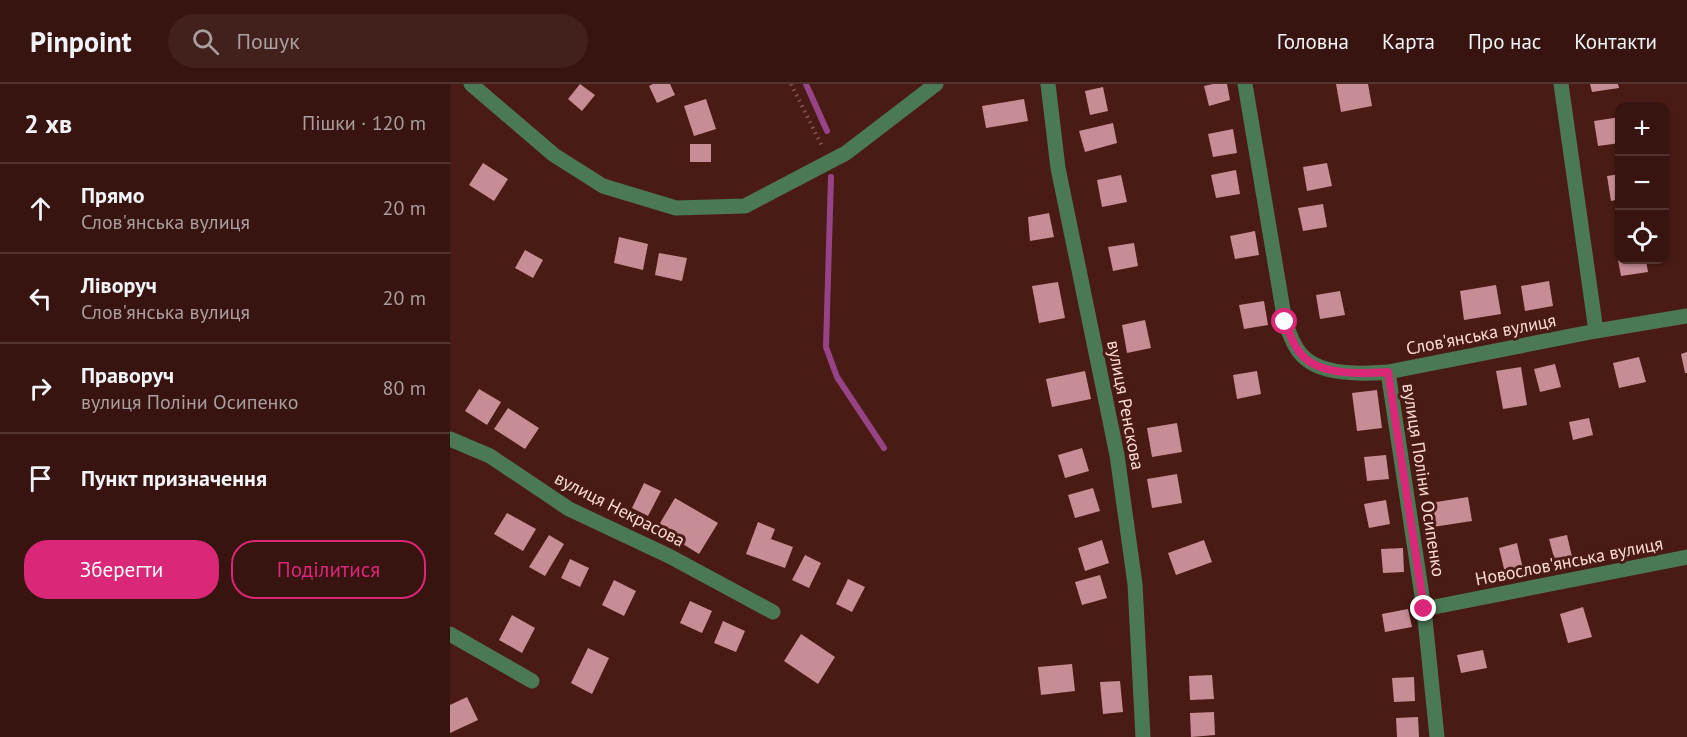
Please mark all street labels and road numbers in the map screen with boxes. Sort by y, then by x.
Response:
street label: Слов'янська вулиця [1404,308,1558,360]
street label: вулиця Ренскова [1102,338,1150,472]
street label: вулиця Поліни Осипенко [1397,382,1451,578]
street label: вулиця Некрасова [551,466,689,552]
street label: Новослов'янська вулиця [1473,532,1665,590]

